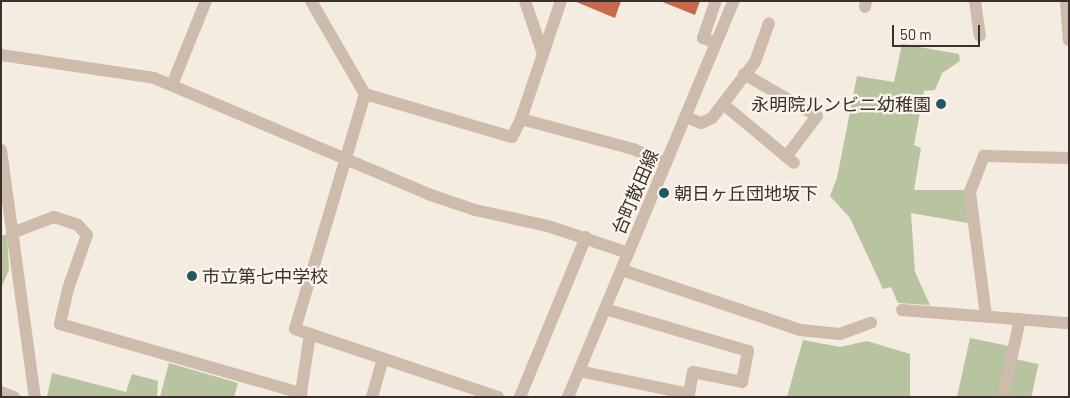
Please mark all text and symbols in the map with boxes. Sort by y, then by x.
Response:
scale bar [895,15,982,47]
text: 50 m [900,25,932,43]
place label: 永明院ルンビニ幼稚園 [751,93,931,115]
marker: 永明院ルンビニ幼稚園 [935,98,947,110]
street label: 台町散田線 [607,146,663,238]
place label: 朝日ヶ丘団地坂下 [674,182,818,204]
marker: 朝日ヶ丘団地坂下 [658,187,670,199]
place label: 市立第七中学校 [202,265,328,287]
marker: 市立第七中学校 [186,270,198,282]

